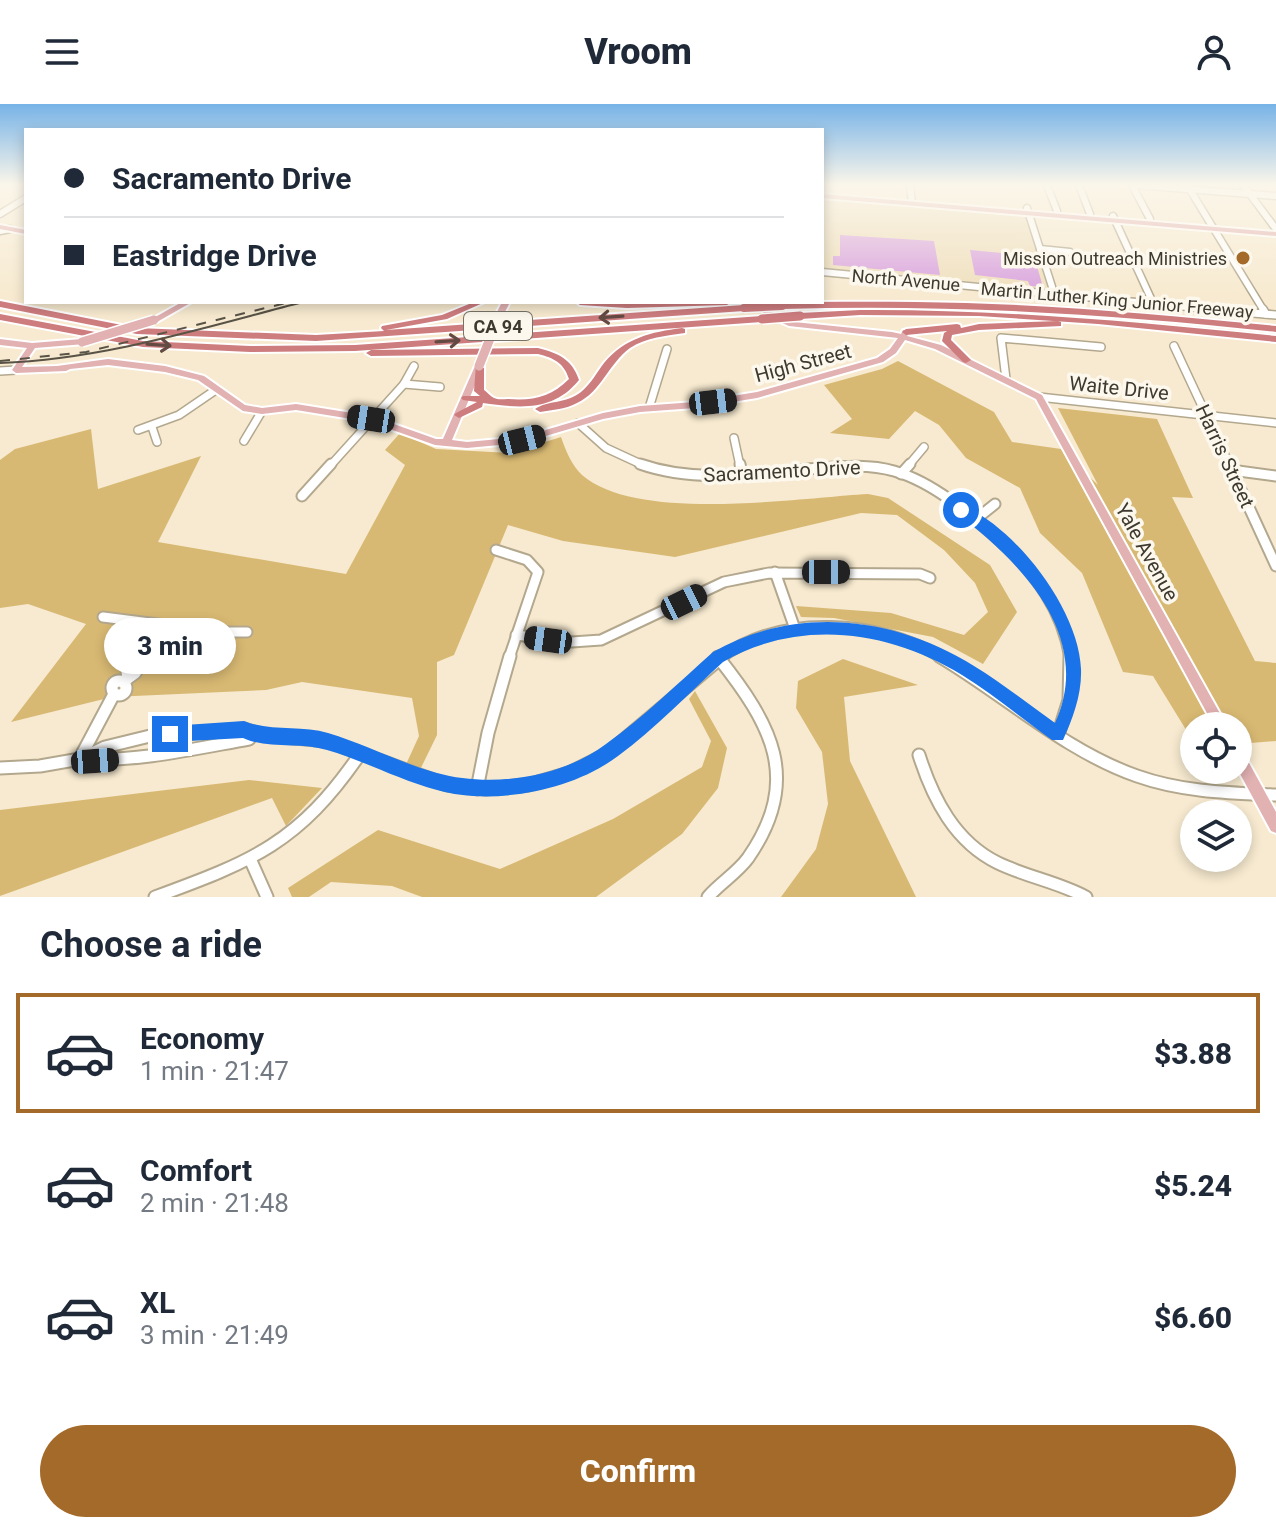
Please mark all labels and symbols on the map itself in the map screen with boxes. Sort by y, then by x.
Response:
place label: Mission Outreach Ministries [1003,248,1227,269]
marker: Mission Outreach Ministries [1234,249,1252,267]
street label: North Avenue [851,265,961,295]
street label: Martin Luther King Junior Freeway [980,278,1255,322]
one-way arrow [598,310,625,325]
road number: CA 94 [464,312,532,340]
one-way arrow [434,333,461,348]
one-way arrow [146,338,172,353]
street label: High Street [752,339,854,387]
street label: Waite Drive [1068,371,1170,405]
car [688,387,738,417]
street label: Harris Street [1191,400,1259,512]
car [345,403,397,435]
car [496,423,548,457]
street label: Sacramento Drive [703,455,861,487]
route start [943,492,979,528]
street label: Yale Avenue [1110,499,1184,605]
car [802,560,850,584]
car [657,581,711,623]
callout: 3 min [104,618,236,674]
car [523,625,573,655]
route end [152,716,188,752]
car [70,747,120,775]

